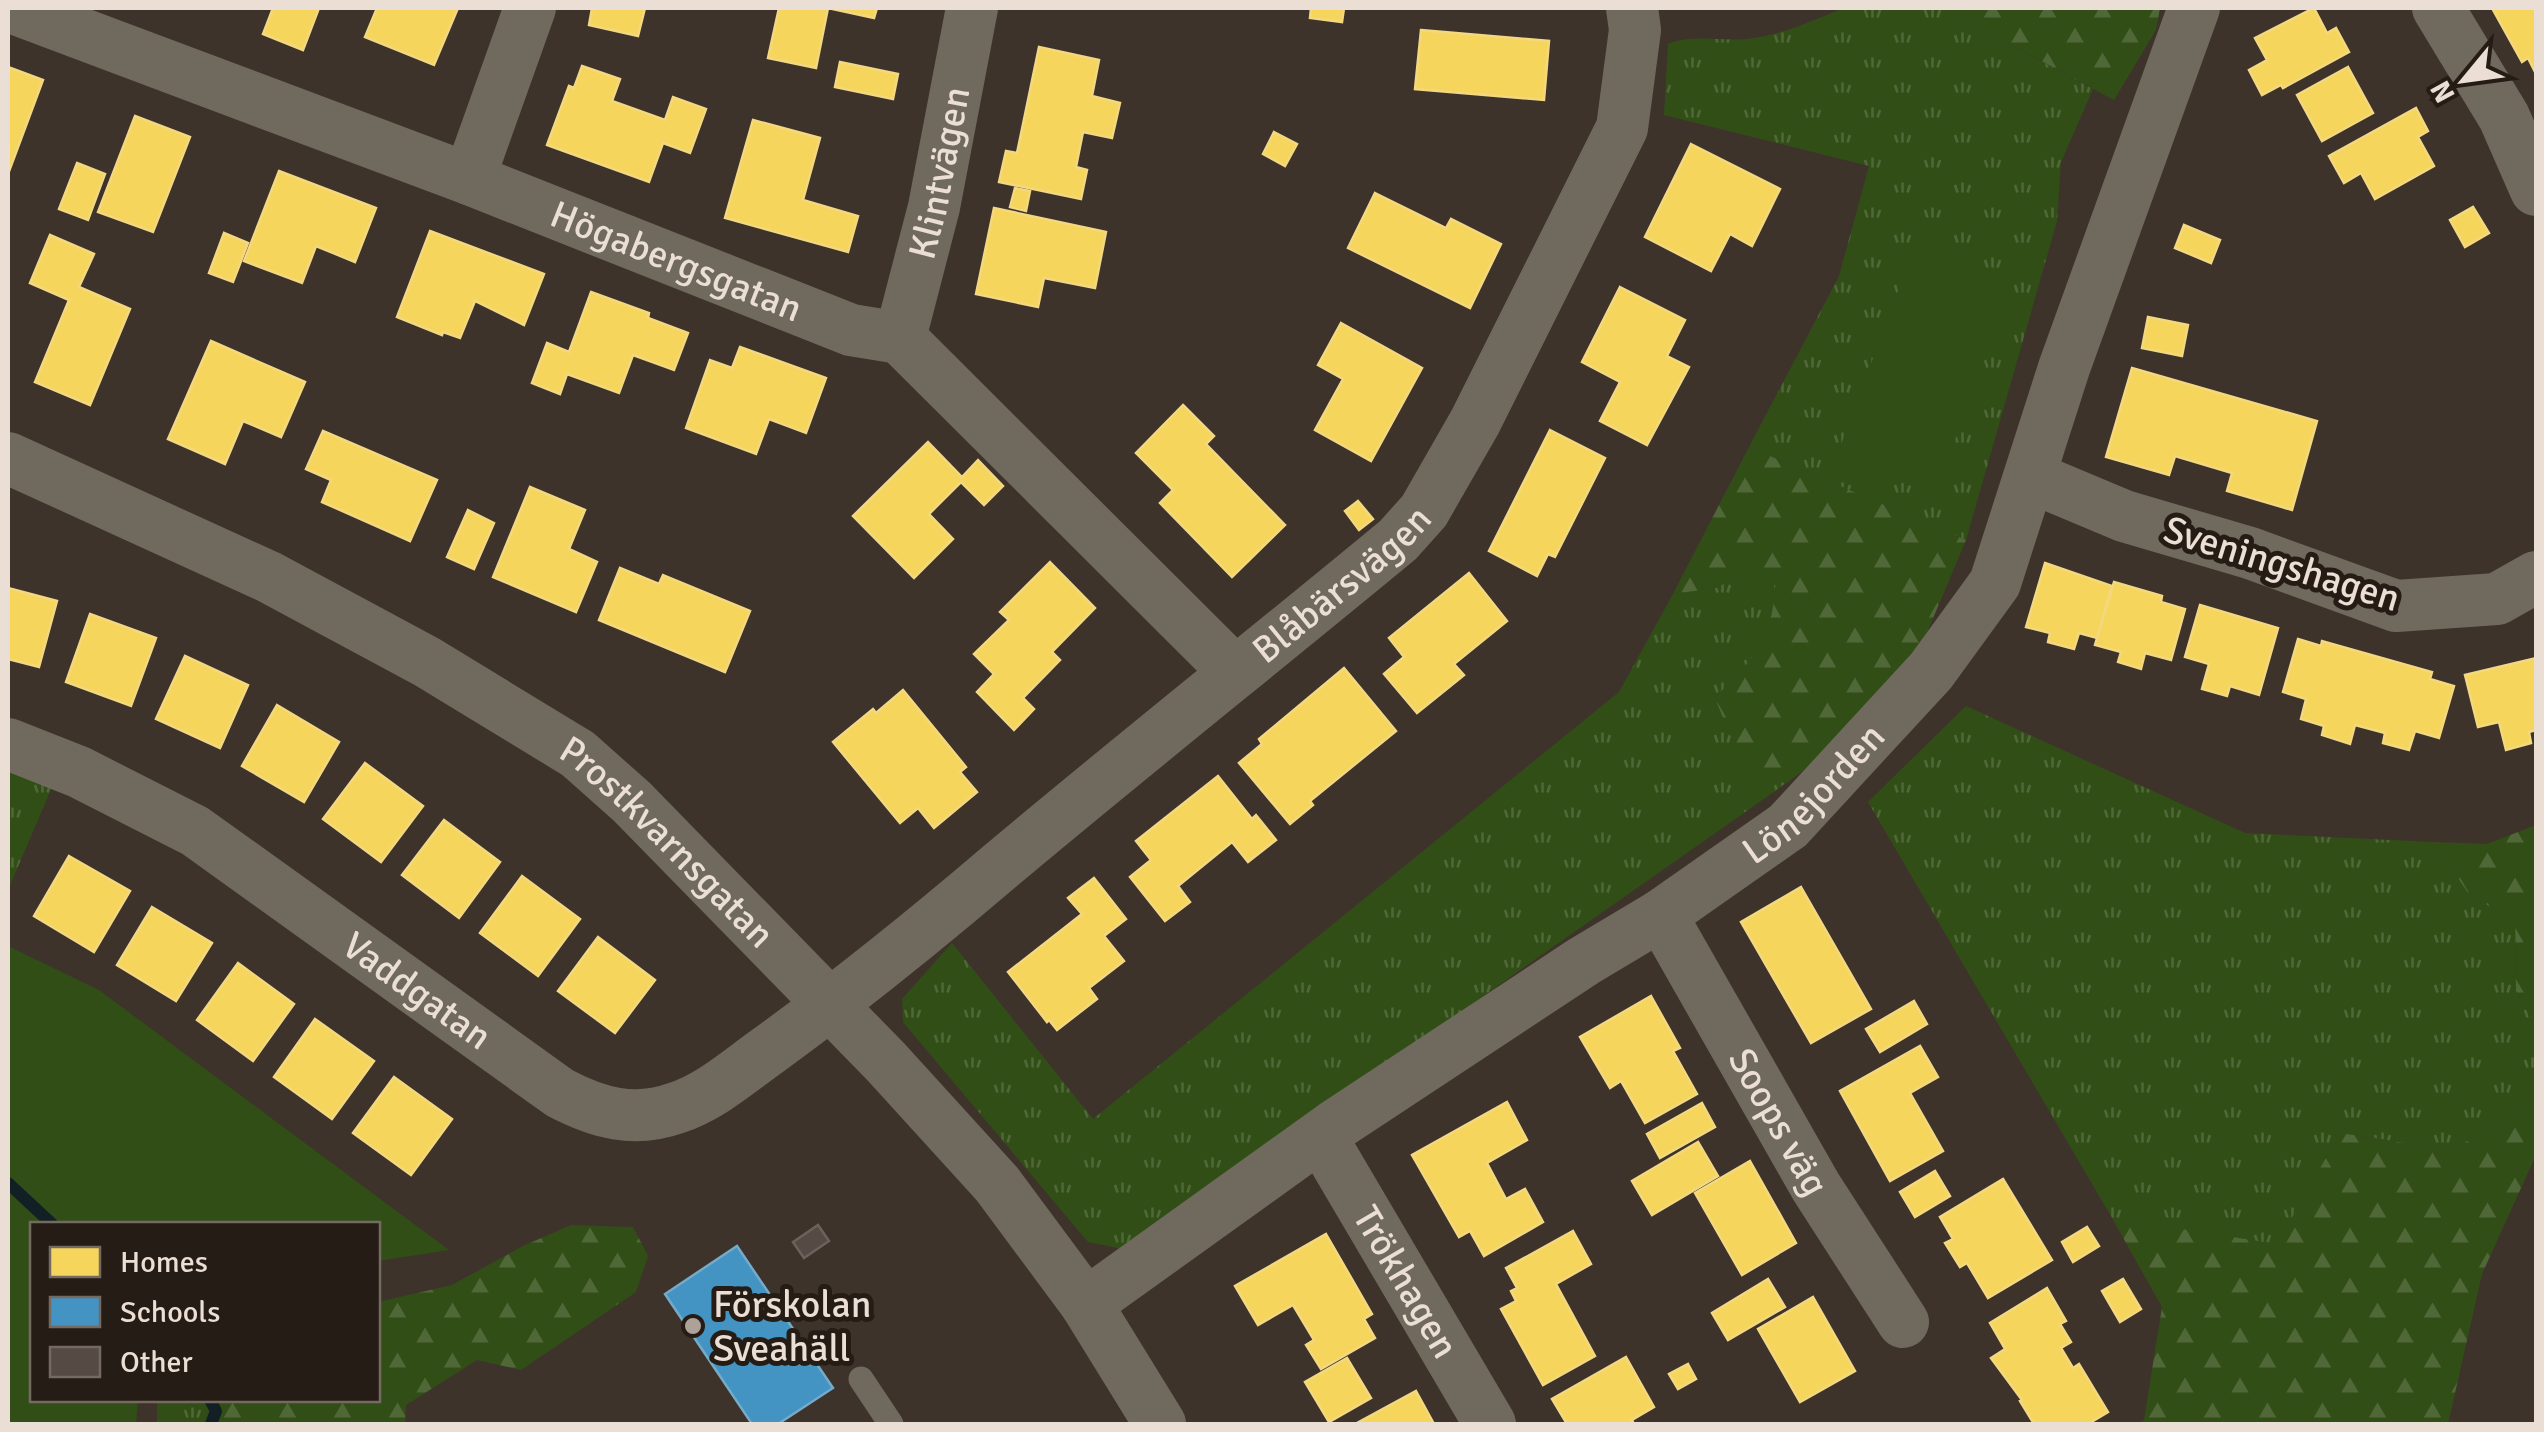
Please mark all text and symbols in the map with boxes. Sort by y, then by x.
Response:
north arrow [2414,30,2514,130]
text: N [2423,75,2463,108]
street label: Klintvägen [898,83,980,264]
street label: Högabergsgatan [544,190,809,332]
street label: Blåbärsvägen [1243,496,1441,673]
street label: Sveningshagen [2158,506,2406,622]
street label: Lönejorden [1733,713,1894,874]
street label: Prostkvarnsgatan [552,725,785,957]
street label: Vaddgatan [334,921,501,1060]
street label: Soops väg [1718,1040,1839,1204]
street label: Trökhagen [1343,1197,1469,1366]
legend [30,1222,380,1402]
text: Homes [120,1244,208,1281]
place label: Förskolan Sveahäll [713,1281,871,1372]
text: Schools [120,1294,220,1331]
marker: Förskolan Sveahäll [682,1315,704,1337]
text: Other [120,1344,193,1381]

